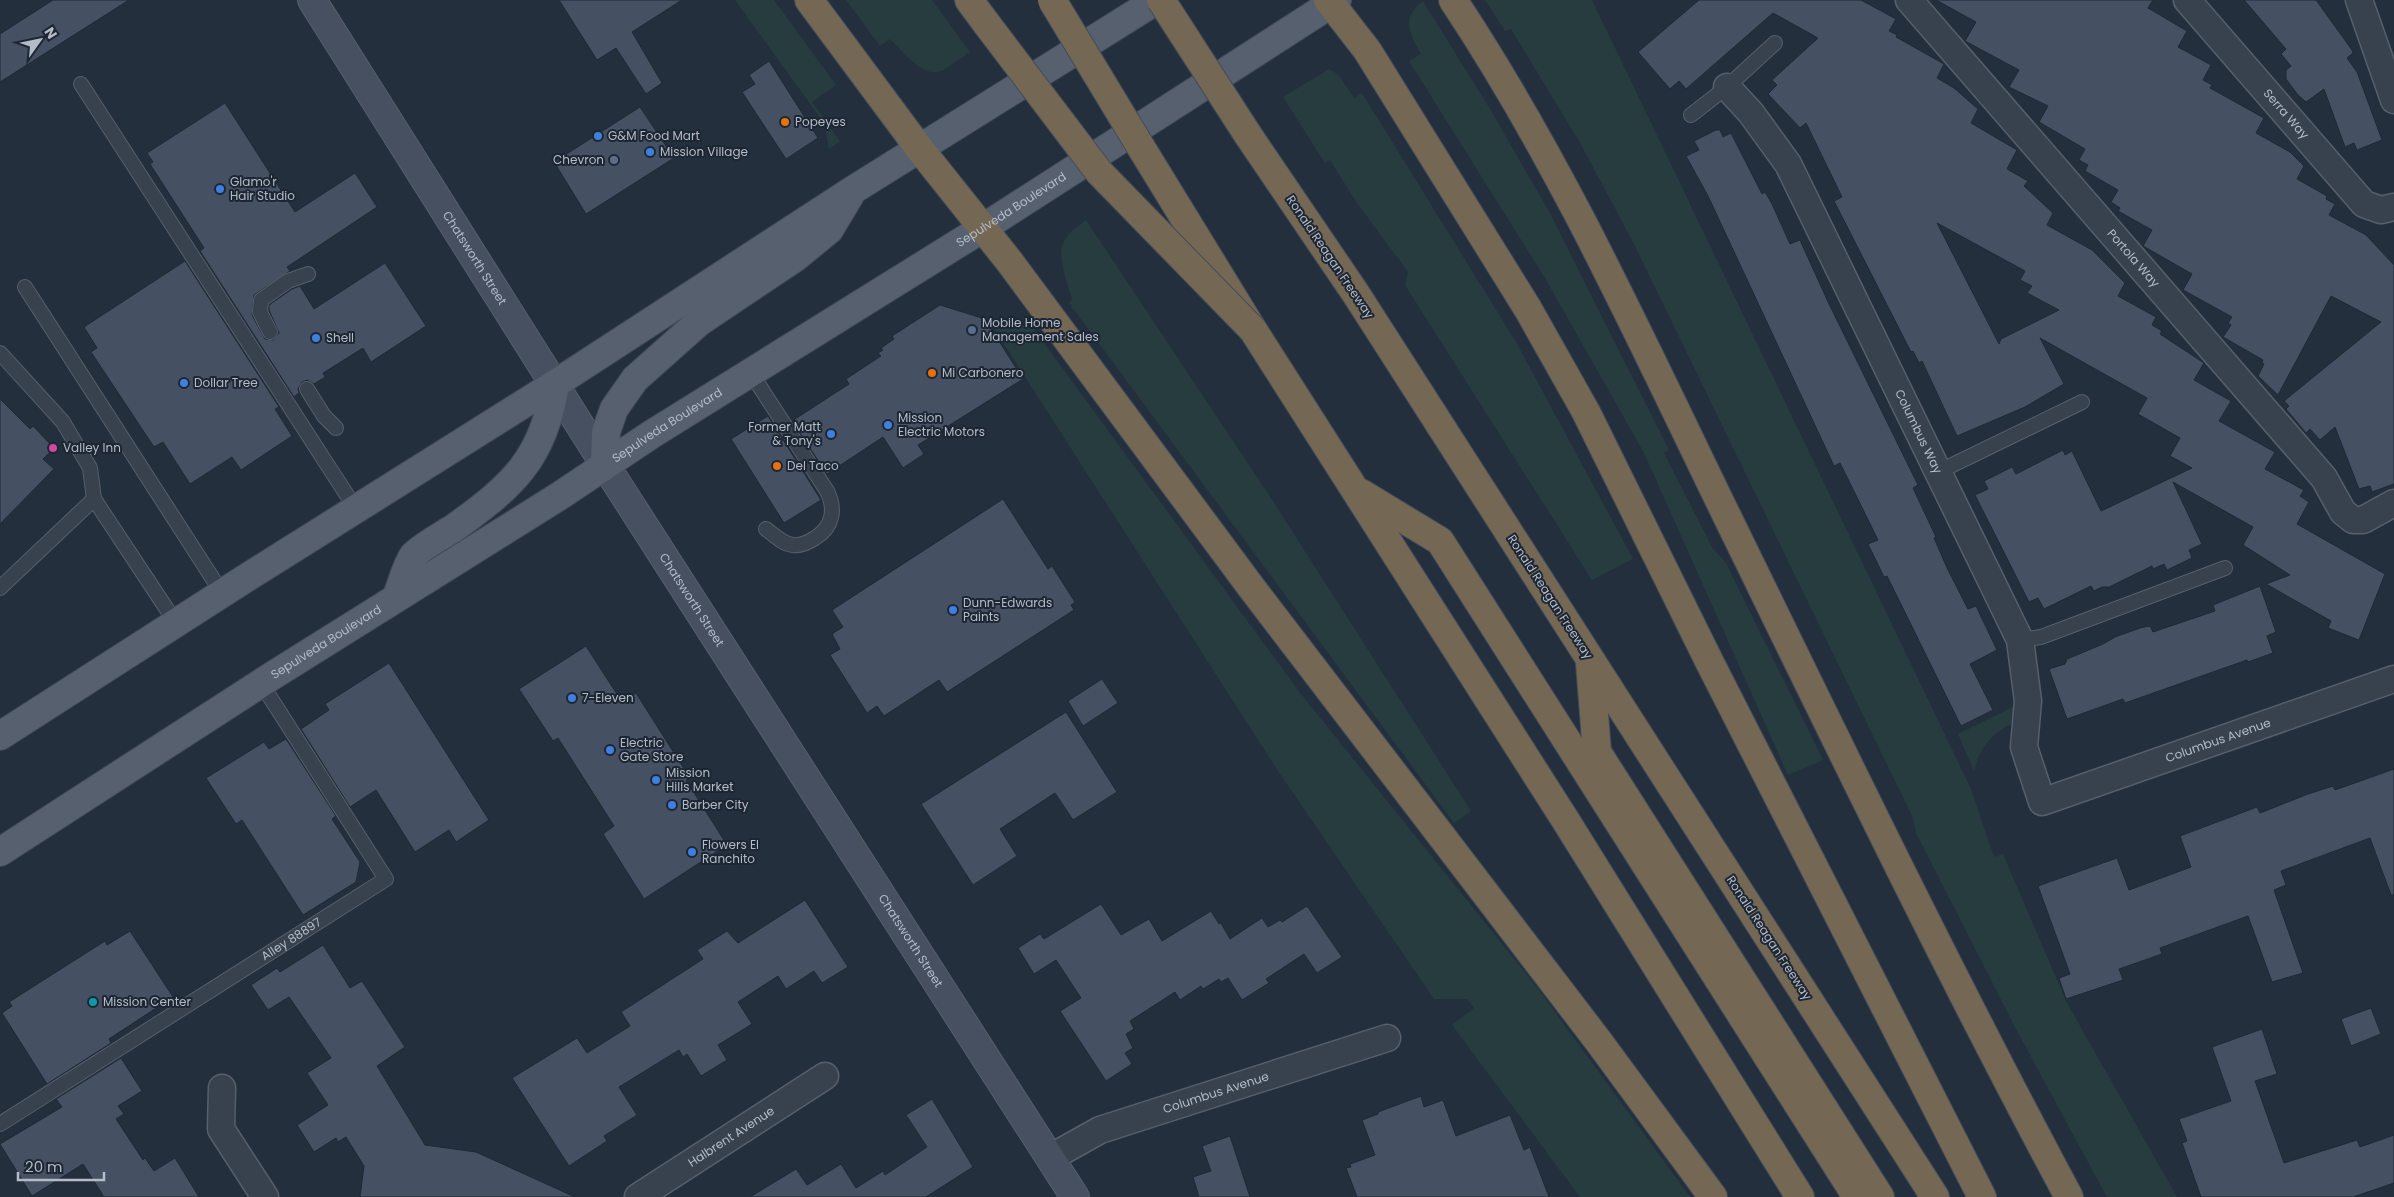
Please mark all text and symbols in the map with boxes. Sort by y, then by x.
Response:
north arrow [15,15,65,65]
text: N [40,23,62,43]
street label: Serra Way [2260,85,2313,143]
place label: Popeyes [795,113,846,130]
marker: Popeyes [779,116,791,128]
place label: G&M Food Mart [608,127,700,144]
marker: G&M Food Mart [592,130,604,142]
place label: Mission Village [660,143,748,160]
marker: Mission Village [644,146,656,158]
place label: Chevron [553,151,604,168]
marker: Chevron [608,154,620,166]
street label: Sepulveda Boulevard [953,168,1069,251]
place label: Glamo'r Hair Studio [230,173,295,204]
marker: Glamo'r Hair Studio [214,183,226,195]
street label: Ronald Reagan Freeway [1283,192,1378,322]
street label: Chatsworth Street [439,207,511,308]
street label: Portola Way [2104,225,2164,291]
place label: Mobile Home Management Sales [982,314,1099,345]
marker: Mobile Home Management Sales [966,324,978,336]
place label: Shell [326,329,354,346]
marker: Shell [310,332,322,344]
place label: Mi Carbonero [942,364,1024,381]
marker: Mi Carbonero [926,367,938,379]
place label: Dollar Tree [194,374,258,391]
marker: Dollar Tree [178,377,190,389]
street label: Sepulveda Boulevard [609,383,725,466]
street label: Columbus Way [1891,386,1947,477]
place label: Mission Electric Motors [898,409,985,440]
place label: Former Matt & Tony's [748,418,821,449]
marker: Mission Electric Motors [882,419,894,431]
marker: Former Matt & Tony's [825,428,837,440]
place label: Valley Inn [63,439,121,456]
marker: Valley Inn [47,442,59,454]
place label: Del Taco [787,457,839,474]
marker: Del Taco [771,460,783,472]
street label: Ronald Reagan Freeway [1504,531,1597,662]
street label: Chatsworth Street [656,550,728,650]
place label: Dunn-Edwards Paints [963,594,1052,625]
street label: Sepulveda Boulevard [267,601,385,683]
marker: Dunn-Edwards Paints [947,604,959,616]
place label: 7-Eleven [582,689,634,706]
marker: 7-Eleven [566,692,578,704]
street label: Columbus Avenue [2163,714,2273,766]
place label: Electric Gate Store [620,734,683,765]
marker: Electric Gate Store [604,744,616,756]
place label: Mission Hills Market [666,764,734,795]
marker: Mission Hills Market [650,774,662,786]
place label: Barber City [682,796,749,813]
marker: Barber City [666,799,678,811]
place label: Flowers El Ranchito [702,836,759,867]
marker: Flowers El Ranchito [686,846,698,858]
street label: Ronald Reagan Freeway [1723,872,1816,1003]
street label: Chatsworth Street [875,890,947,991]
street label: Alley 88897 [258,913,325,964]
place label: Mission Center [103,993,192,1010]
marker: Mission Center [87,996,99,1008]
street label: Columbus Avenue [1161,1067,1271,1117]
street label: Halbrent Avenue [684,1102,777,1171]
scale bar [18,1150,104,1182]
text: 20 m [25,1156,63,1177]

